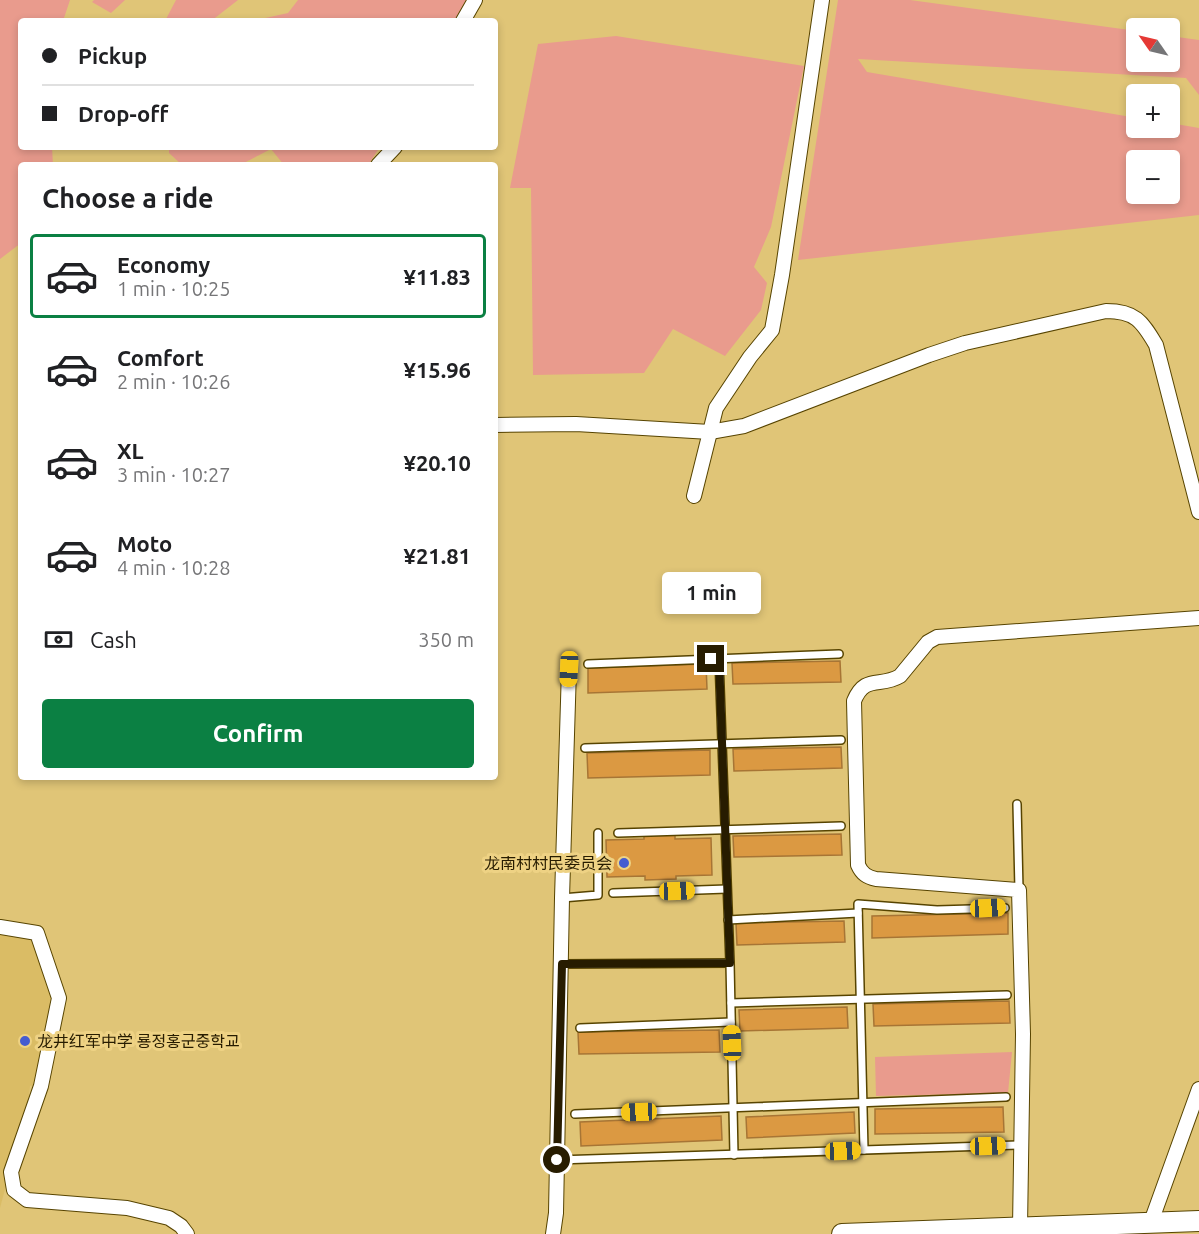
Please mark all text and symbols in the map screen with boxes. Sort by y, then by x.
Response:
north arrow [1126,18,1180,72]
map controls [1126,18,1180,204]
text: Pickup [78,43,147,68]
button: + [1126,84,1180,138]
text: Drop-off [78,101,168,126]
button: − [1126,150,1180,204]
text: Choose a ride [42,183,214,213]
icon: car [45,249,99,303]
text: Economy [117,252,210,277]
text: ¥11.83 [404,264,471,289]
text: 1 min · 10:25 [117,277,231,300]
icon: car [45,342,99,396]
text: Comfort [117,345,204,370]
text: ¥15.96 [404,357,471,382]
text: 2 min · 10:26 [117,370,231,393]
icon: car [45,435,99,489]
text: XL [117,438,144,463]
text: ¥20.10 [404,450,471,475]
text: 3 min · 10:27 [117,463,231,486]
icon: car [45,528,99,582]
text: Moto [117,531,172,556]
text: ¥21.81 [404,543,471,568]
text: 4 min · 10:28 [117,556,231,579]
callout: 1 min [662,572,760,614]
text: 1 min [686,581,737,604]
icon: cash [42,623,75,656]
text: Cash [90,627,137,652]
text: 350 m [418,628,474,651]
route end [697,645,724,672]
car [559,651,579,687]
button: Confirm [42,699,474,768]
place label: 龙南村村民委员会 [484,854,612,872]
marker: 龙南村村民委员会 [617,856,631,870]
car [659,881,695,901]
car [970,898,1006,918]
car [722,1025,742,1061]
place label: 龙井红军中学 룡정홍군중학교 [37,1032,240,1050]
marker: 龙井红军中学 룡정홍군중학교 [18,1034,32,1048]
car [621,1102,657,1122]
car [970,1136,1006,1156]
car [825,1141,861,1161]
route start [543,1146,570,1173]

